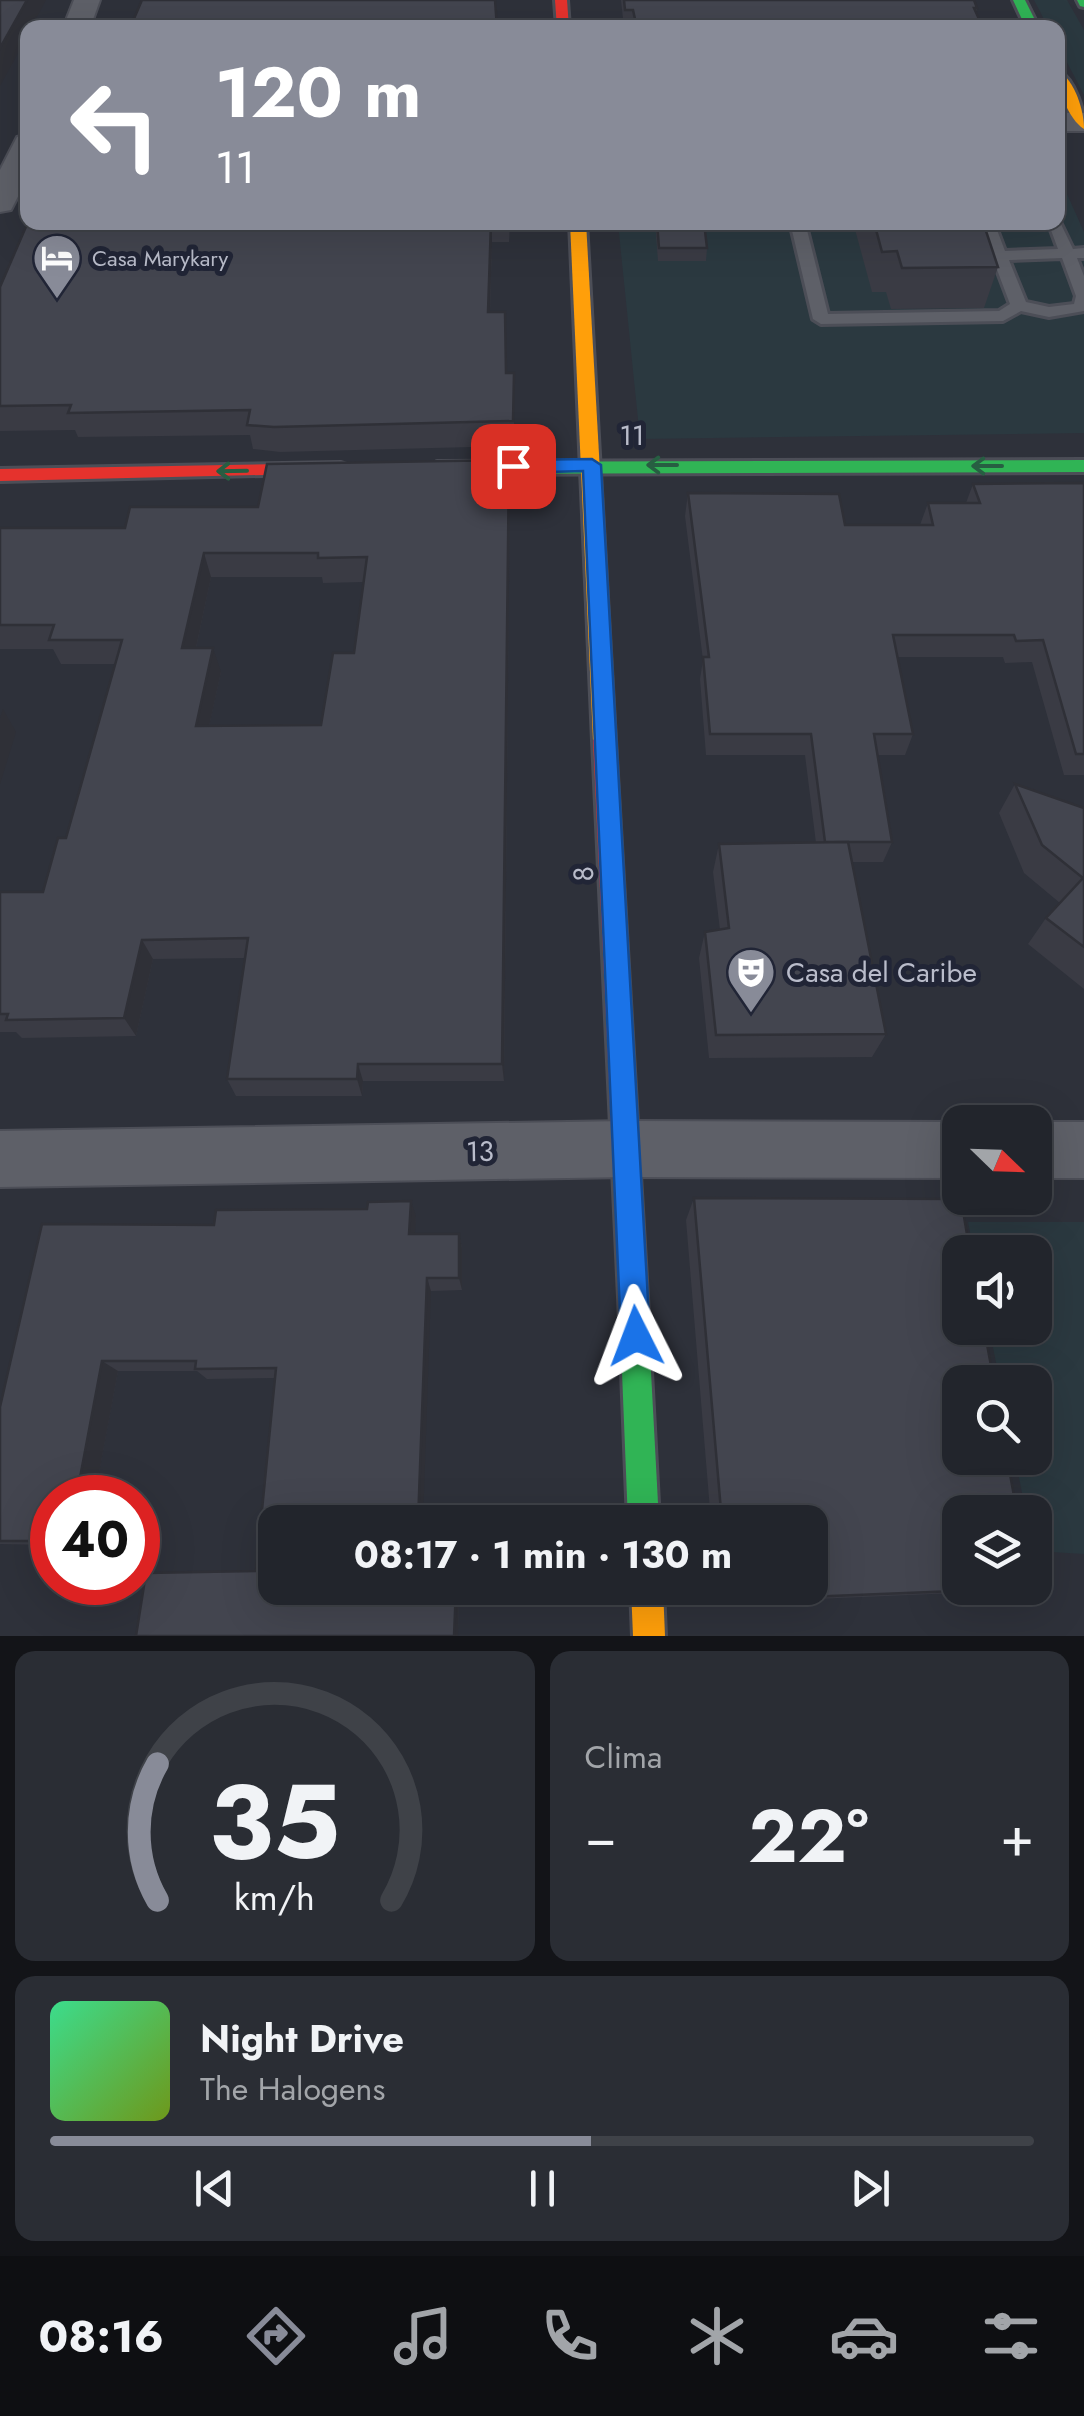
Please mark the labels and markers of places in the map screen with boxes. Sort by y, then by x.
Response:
hotel icon: Casa Marykary [31,232,83,300]
place label: Casa Marykary [92,242,228,274]
pin [471,424,556,509]
theatre icon: Casa del Caribe [725,946,777,1014]
place label: Casa del Caribe [786,952,977,993]

